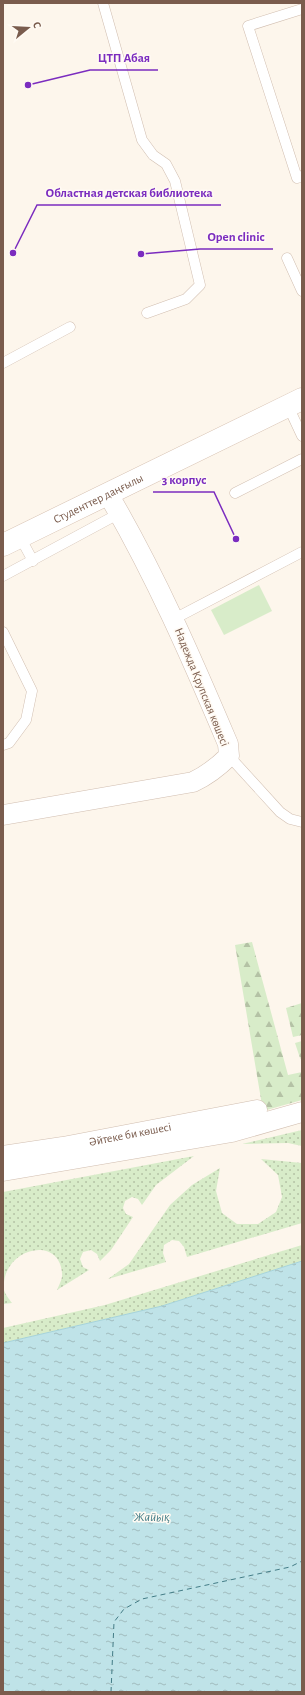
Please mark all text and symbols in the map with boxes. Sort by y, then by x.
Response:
north arrow [8,8,48,48]
text: С [31,20,43,30]
callout: ЦТП Абая [90,45,158,70]
text: ЦТП Абая [98,52,150,65]
callout: Областная детская библиотека [37,180,221,205]
text: Областная детская библиотека [45,187,213,200]
callout: Open clinic [200,224,273,249]
text: Open clinic [207,231,265,244]
callout: 3 корпус [153,467,214,492]
street label: Студенттер даңғылы [51,471,145,525]
text: 3 корпус [162,474,206,487]
street label: Надежда Крупская көшесі [172,626,231,748]
street label: Әйтеке би көшесі [88,1120,172,1148]
water label: Жайық [134,1511,170,1524]

